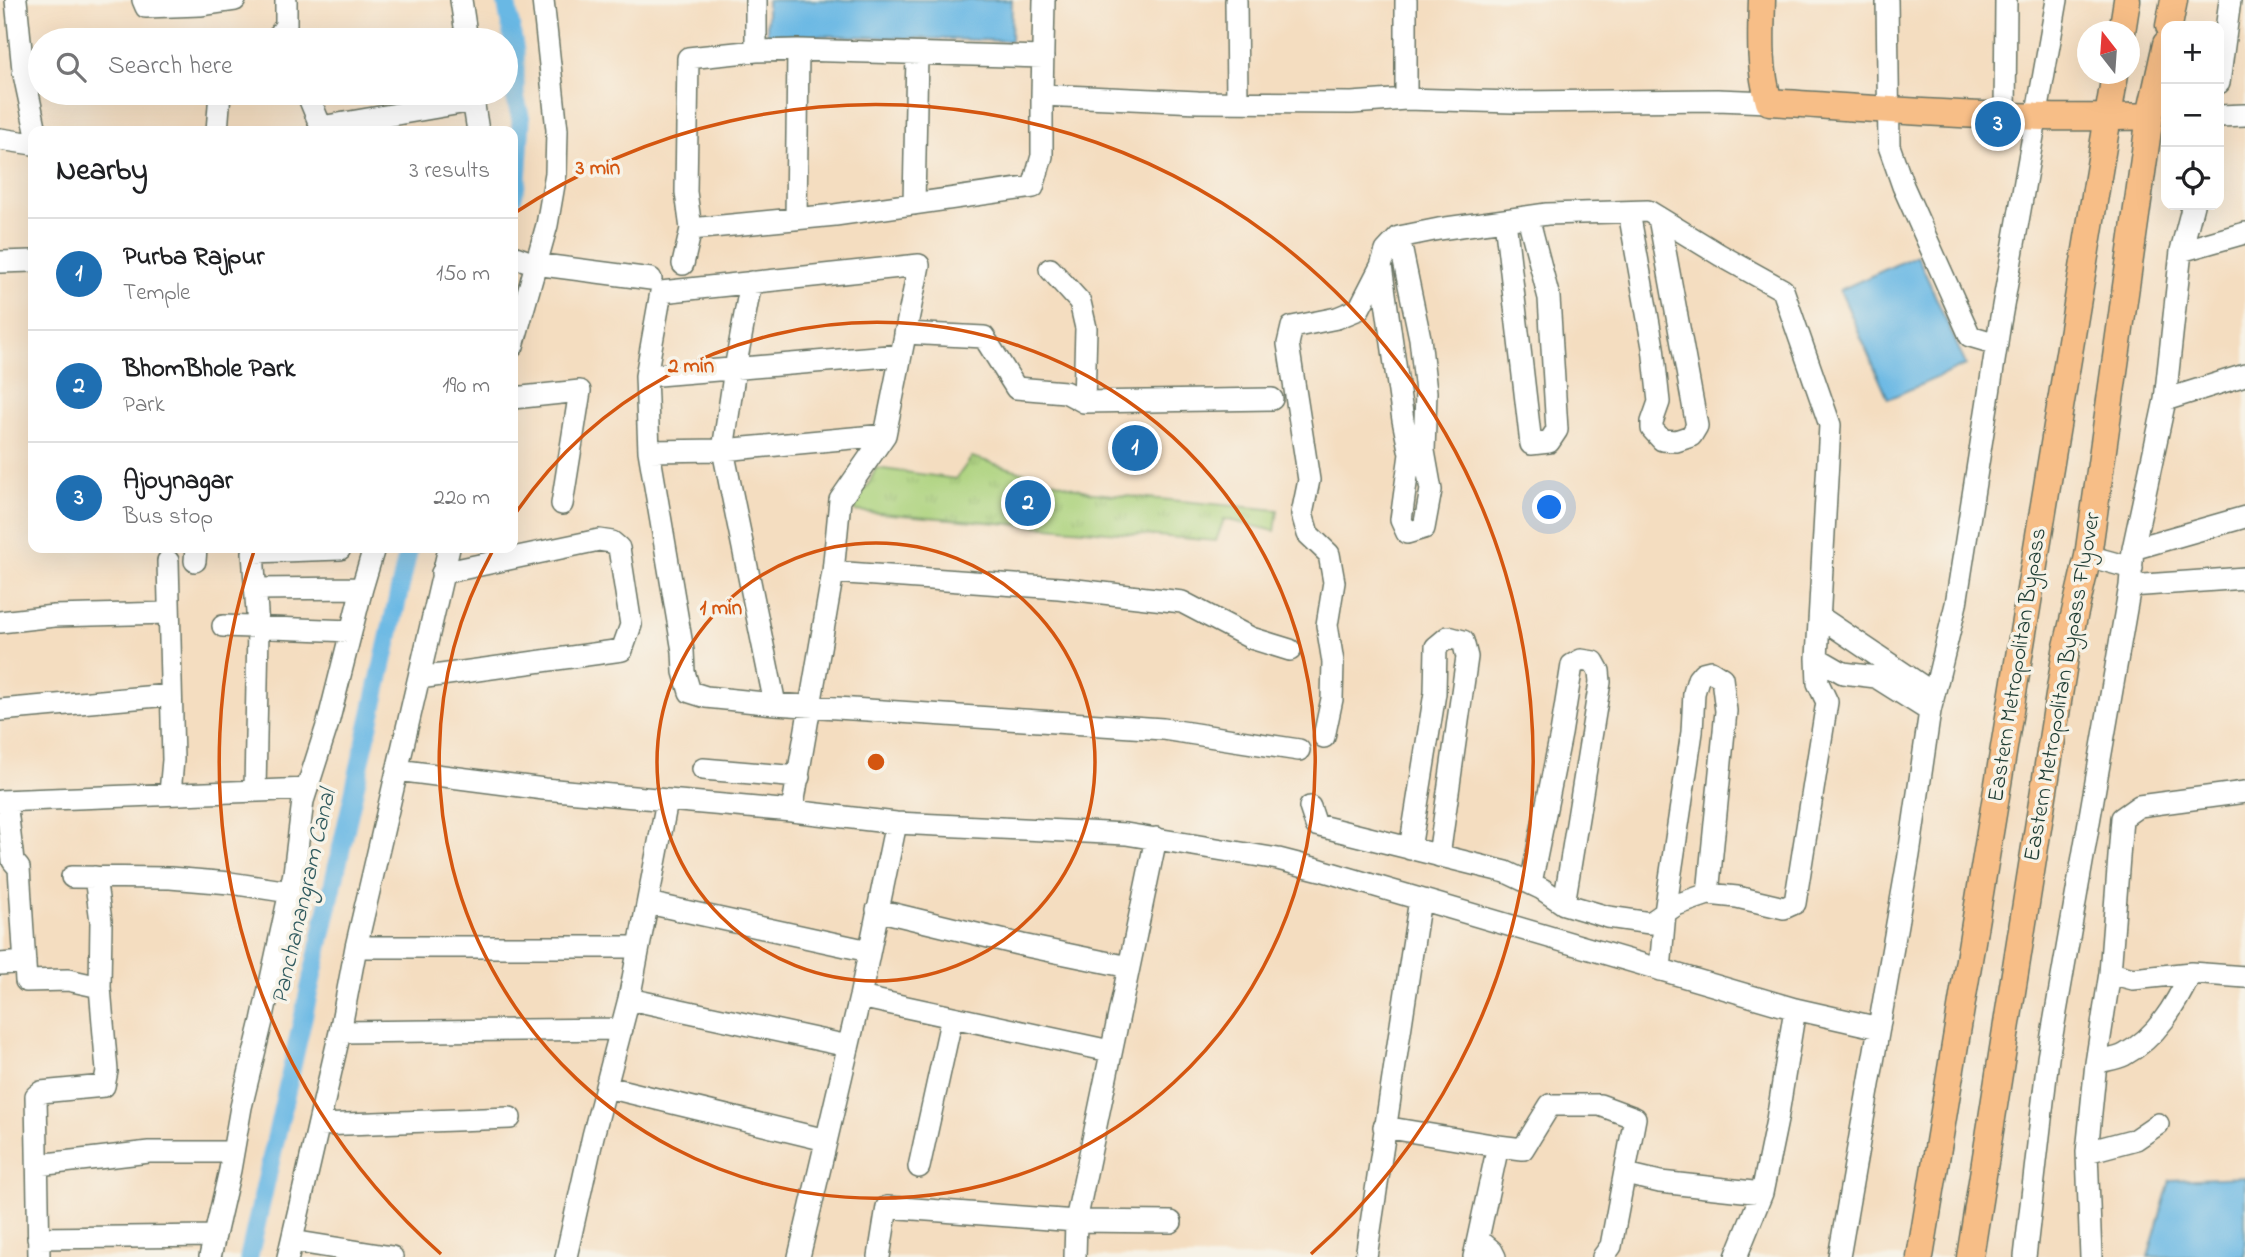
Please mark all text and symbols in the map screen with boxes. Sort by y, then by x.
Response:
north arrow [2077,21,2140,84]
map controls [2161,21,2224,210]
button: + [2161,21,2224,84]
search box [28,28,518,105]
icon: search [52,48,90,86]
text: Search here [108,48,233,86]
button: − [2161,84,2224,147]
pin: 3 [1975,98,2021,150]
button: locate [2161,147,2224,210]
text: Nearby [56,150,148,194]
text: 3 min [575,154,620,184]
text: 3 results [409,155,490,188]
text: Purba Rajpur [123,239,264,277]
text: 1 [75,258,83,291]
text: 150 m [436,258,490,291]
text: Temple [123,277,190,310]
text: BhomBhole Park [123,351,296,389]
text: 2 min [667,352,714,382]
text: 2 [73,370,85,403]
text: 190 m [442,370,490,403]
text: Park [123,389,165,422]
pin: 1 [1112,422,1158,474]
text: Ajoynagar [123,463,233,501]
pin: 2 [1005,477,1051,529]
text: 3 [74,482,84,515]
text: 220 m [434,482,490,515]
your location [1532,490,1566,524]
text: Bus stop [123,501,213,534]
street label: Eastern Metropolitan Bypass Flyover [2016,509,2112,865]
street label: Eastern Metropolitan Bypass [1980,526,2058,805]
text: 1 min [700,594,742,624]
centre of rings [864,750,888,774]
water label: Panchanangram Canal [263,783,347,1008]

